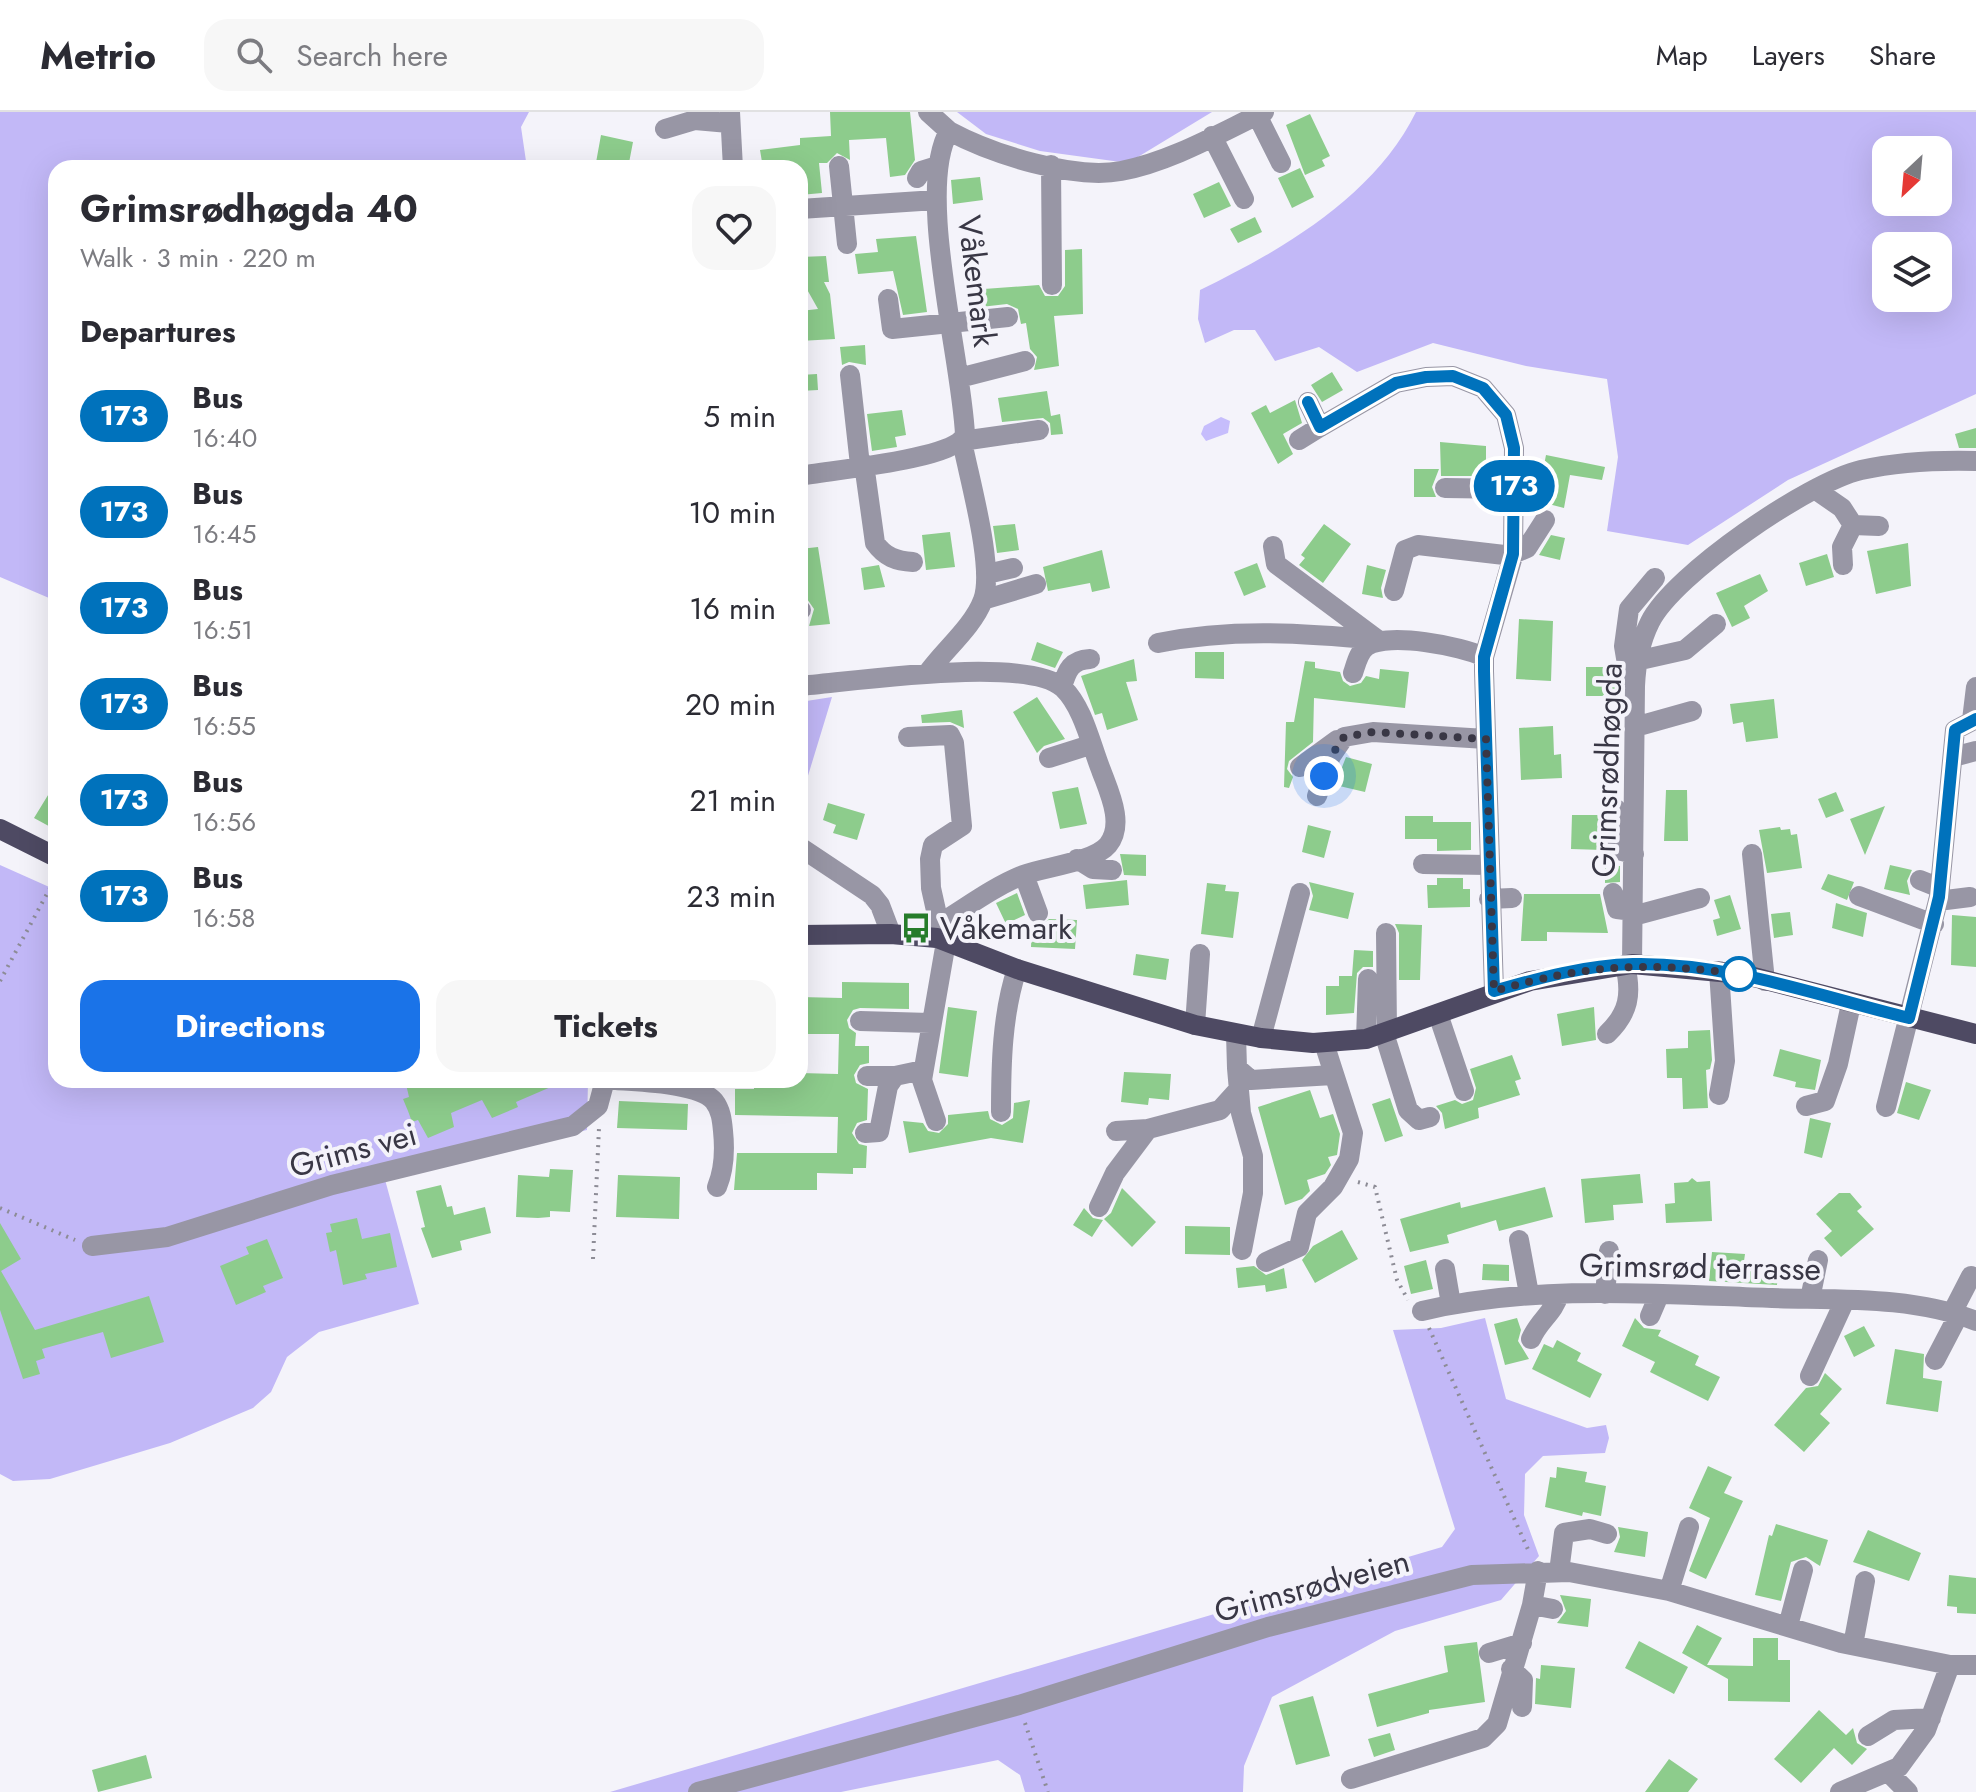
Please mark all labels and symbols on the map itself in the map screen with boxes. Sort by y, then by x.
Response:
north arrow [1872,136,1952,216]
street label: Våkemark [946,213,1008,350]
line badge: 173 [1468,460,1560,512]
street label: Grimsrødhøgda [1580,662,1634,878]
your location [1304,756,1344,796]
place label: Våkemark [940,905,1073,951]
bus stop icon: Våkemark [899,911,933,945]
unlabelled marker [1722,957,1756,991]
street label: Grims vei [284,1111,422,1189]
street label: Grimsrød terrasse [1579,1242,1821,1292]
street label: Grimsrødveien [1209,1538,1415,1634]

